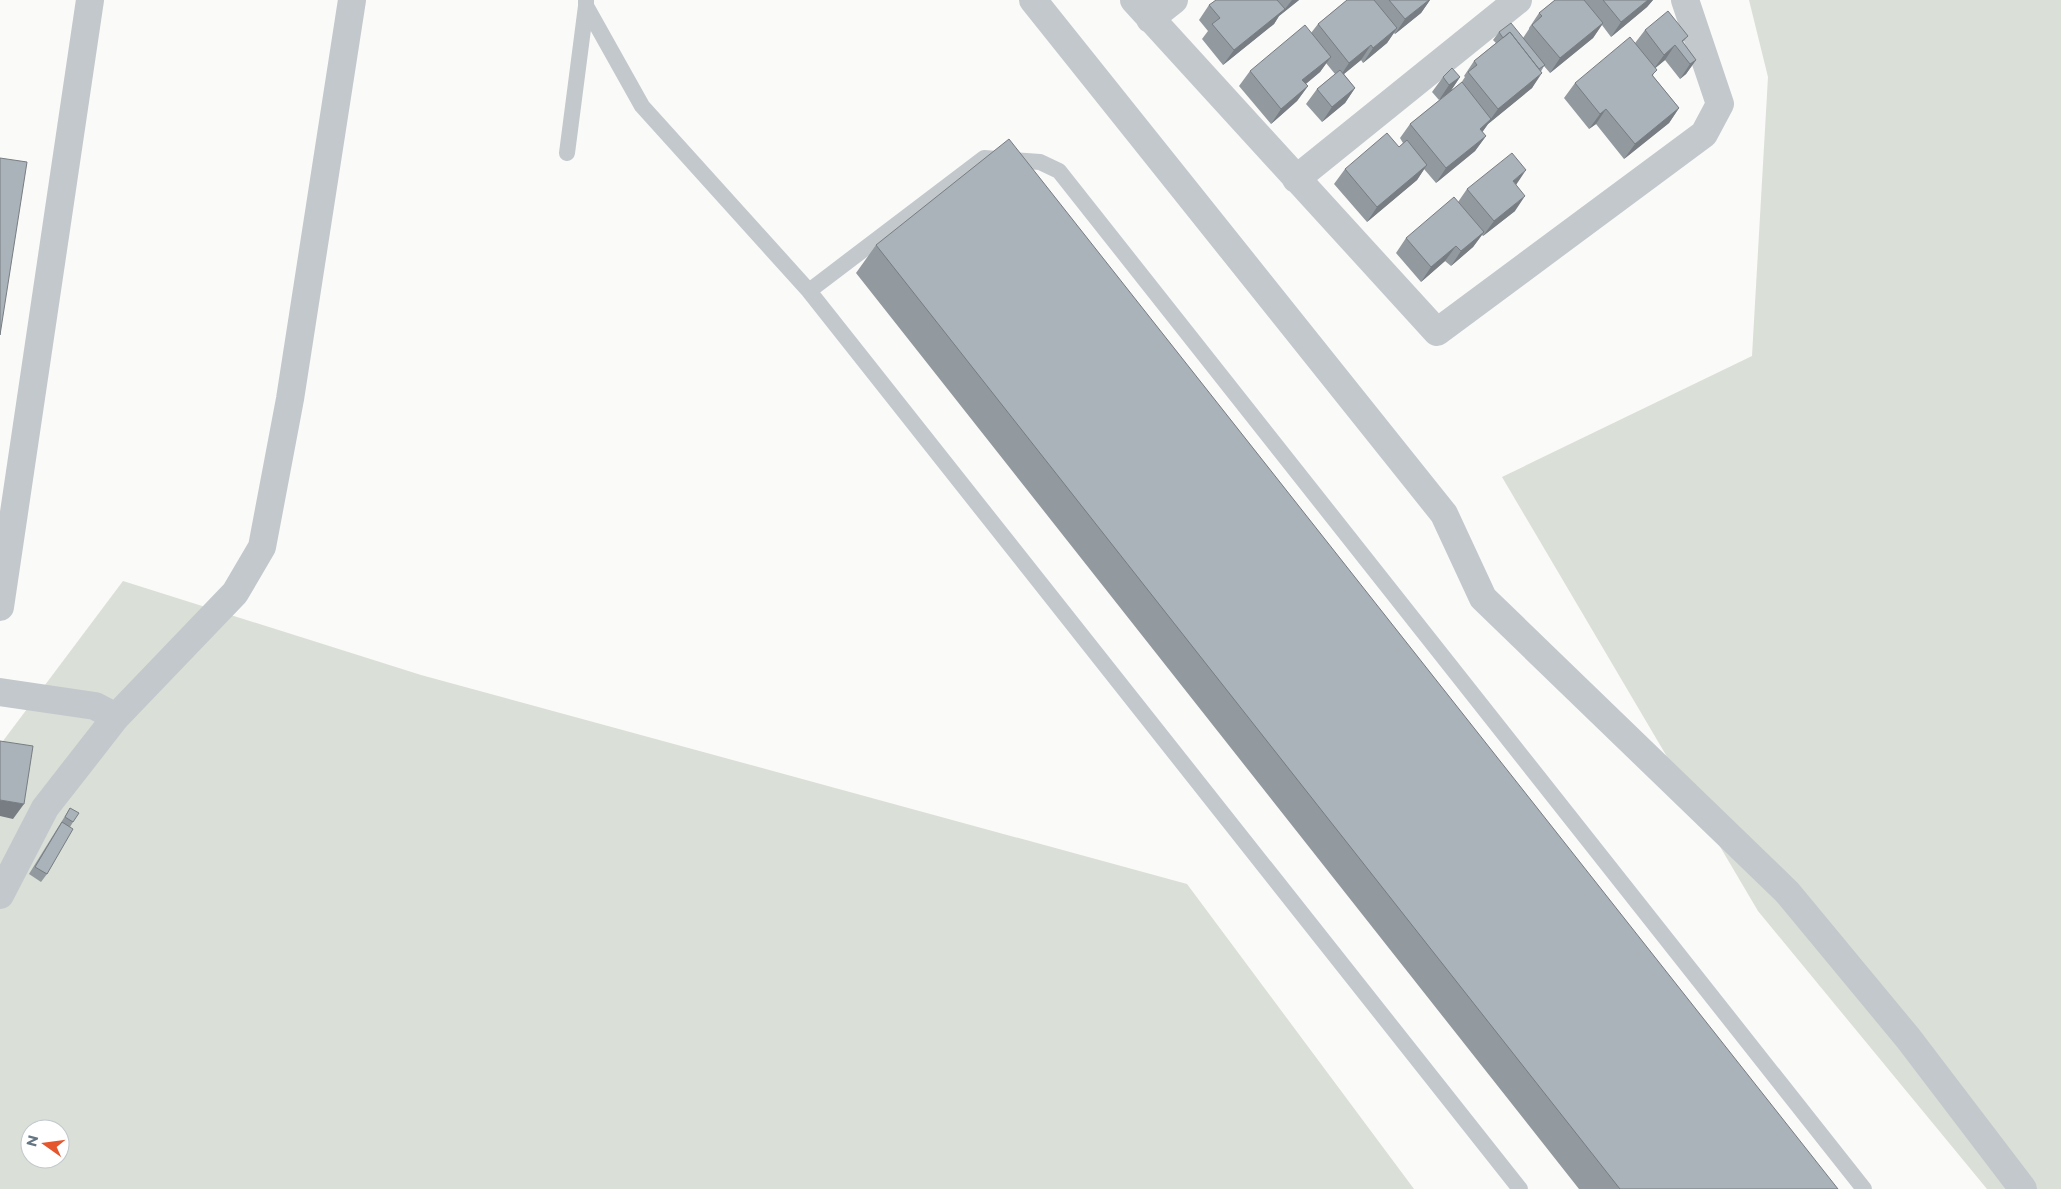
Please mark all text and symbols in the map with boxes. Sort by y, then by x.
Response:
north arrow [20,1119,70,1169]
text: N [22,1133,42,1149]

